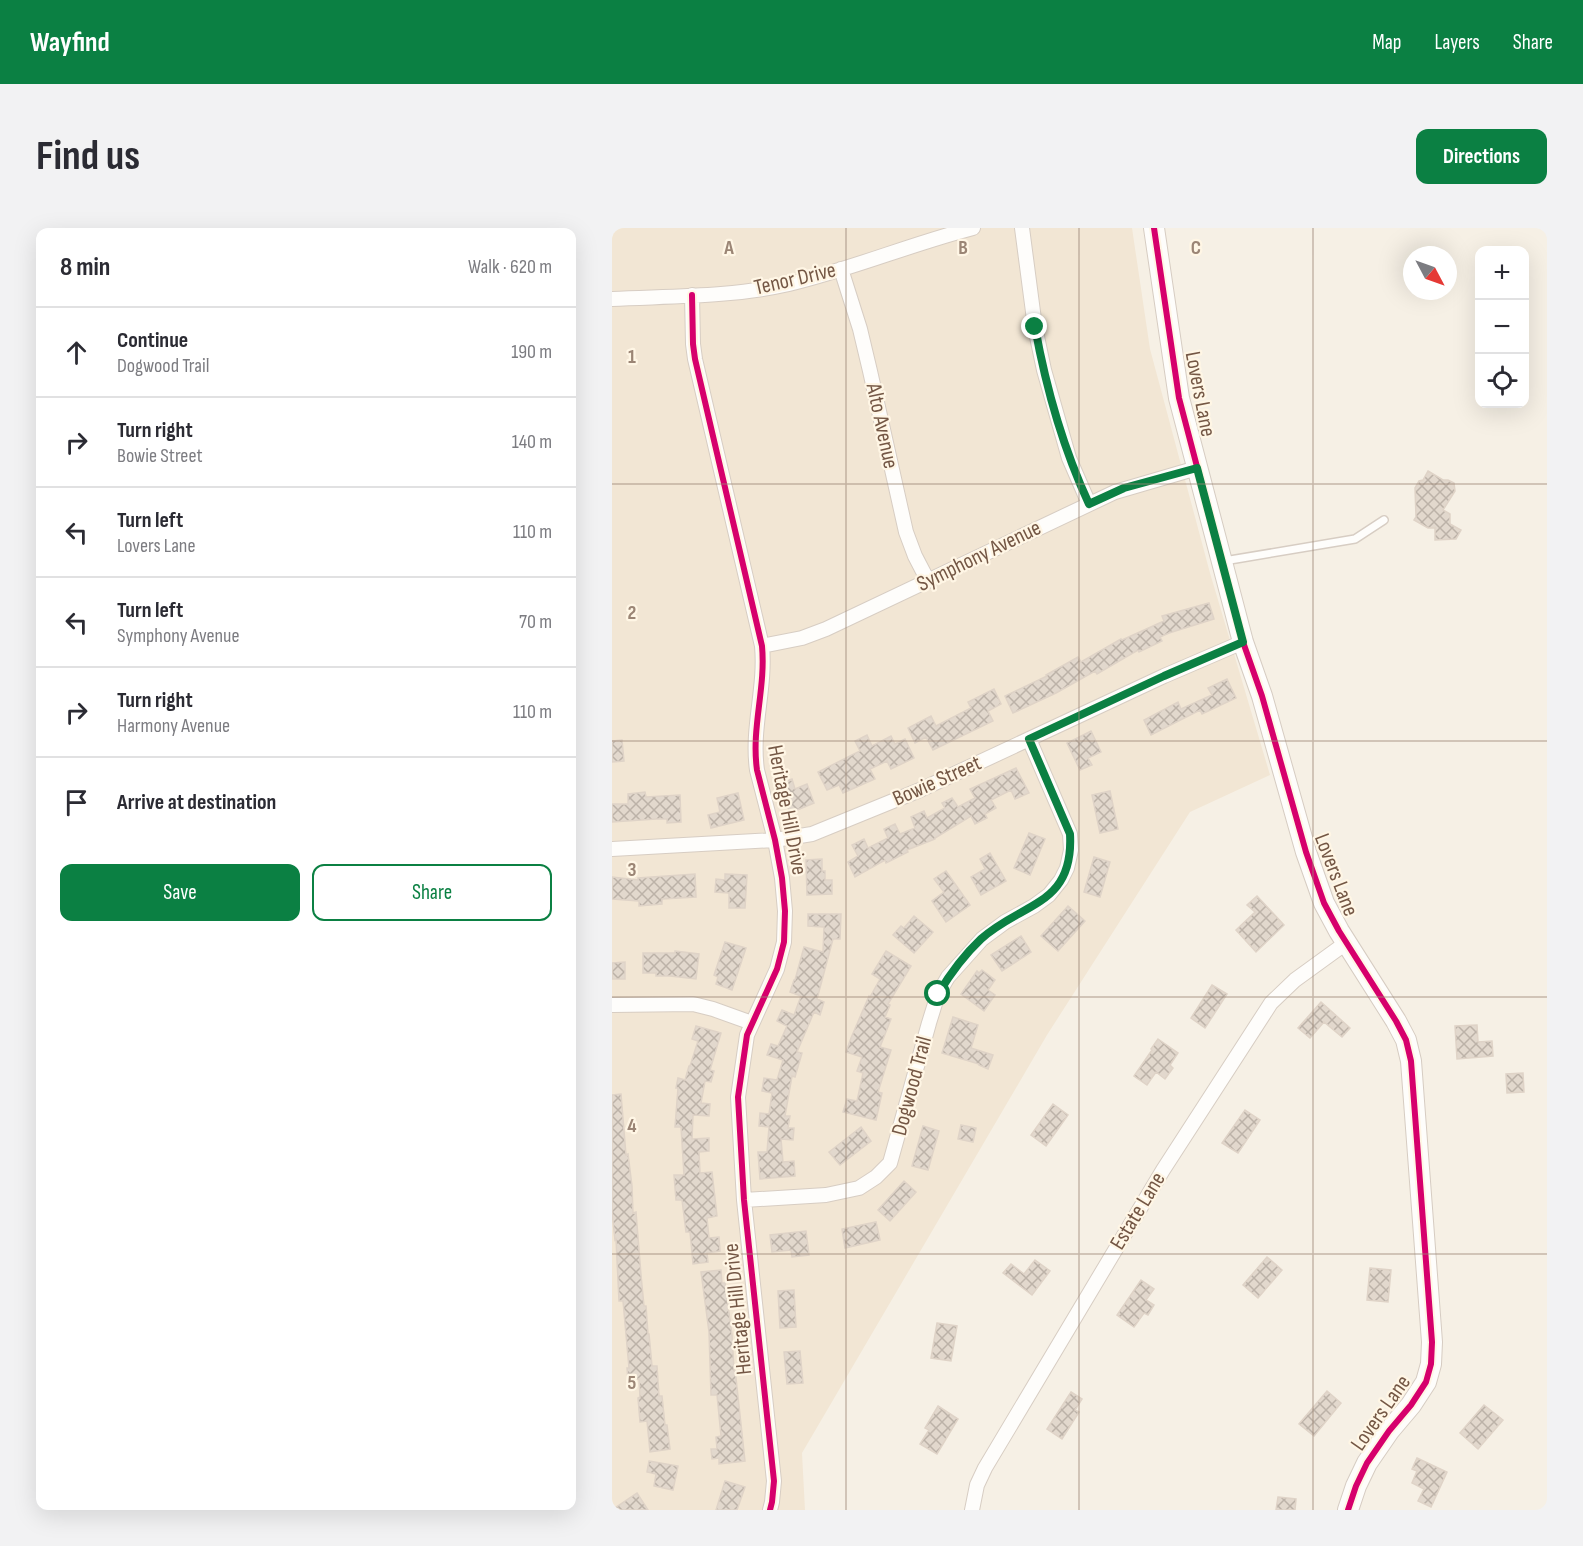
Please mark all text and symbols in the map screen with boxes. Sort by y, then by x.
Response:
text: Wayfind [30,26,110,59]
text: Map [1372,30,1401,55]
text: Layers [1434,30,1480,55]
text: Share [1513,30,1553,55]
button: Directions [1416,129,1547,184]
text: Find us [36,131,140,182]
text: A [723,236,734,260]
text: B [958,236,968,260]
text: C [1191,236,1201,260]
north arrow [1403,246,1457,300]
map controls [1475,246,1529,408]
button: + [1475,246,1529,300]
text: 8 min [60,252,110,283]
text: Walk · 620 m [468,255,552,279]
street label: Tenor Drive [751,256,839,302]
button: − [1475,300,1529,354]
route end [1021,313,1047,339]
text: Continue [117,327,188,354]
icon: ahead [60,336,93,369]
text: 190 m [511,340,552,364]
text: 1 [628,345,636,369]
street label: Lovers Lane [1179,349,1221,439]
text: Dogwood Trail [117,354,209,378]
button: locate [1475,354,1529,408]
street label: Alto Avenue [860,380,904,471]
text: Turn right [117,417,193,444]
icon: right [60,426,93,459]
text: 140 m [512,430,552,454]
text: Bowie Street [117,444,202,468]
text: Turn left [117,507,183,534]
street label: Symphony Avenue [913,514,1045,598]
icon: left [60,516,93,549]
text: 110 m [513,520,552,544]
text: Lovers Lane [117,534,195,558]
text: Turn left [117,597,183,624]
text: 2 [628,601,636,625]
icon: left [60,606,93,639]
text: 70 m [519,610,552,634]
text: Symphony Avenue [117,624,240,648]
text: Turn right [117,687,193,714]
icon: right [60,696,93,729]
text: 110 m [513,700,552,724]
text: Harmony Avenue [117,714,230,738]
street label: Heritage Hill Drive [761,743,813,877]
street label: Bowie Street [889,749,986,812]
icon: arrive [60,786,93,819]
text: Arrive at destination [117,789,276,816]
street label: Lovers Lane [1308,830,1364,920]
text: 3 [628,858,637,882]
button: Save [60,864,300,921]
button: Share [312,864,552,921]
route start [924,980,950,1006]
street label: Dogwood Trail [886,1033,938,1139]
text: 4 [627,1114,637,1138]
street label: Estate Lane [1104,1167,1172,1255]
street label: Heritage Hill Drive [718,1242,758,1376]
street label: Lovers Lane [1345,1370,1417,1456]
text: 5 [628,1371,637,1395]

